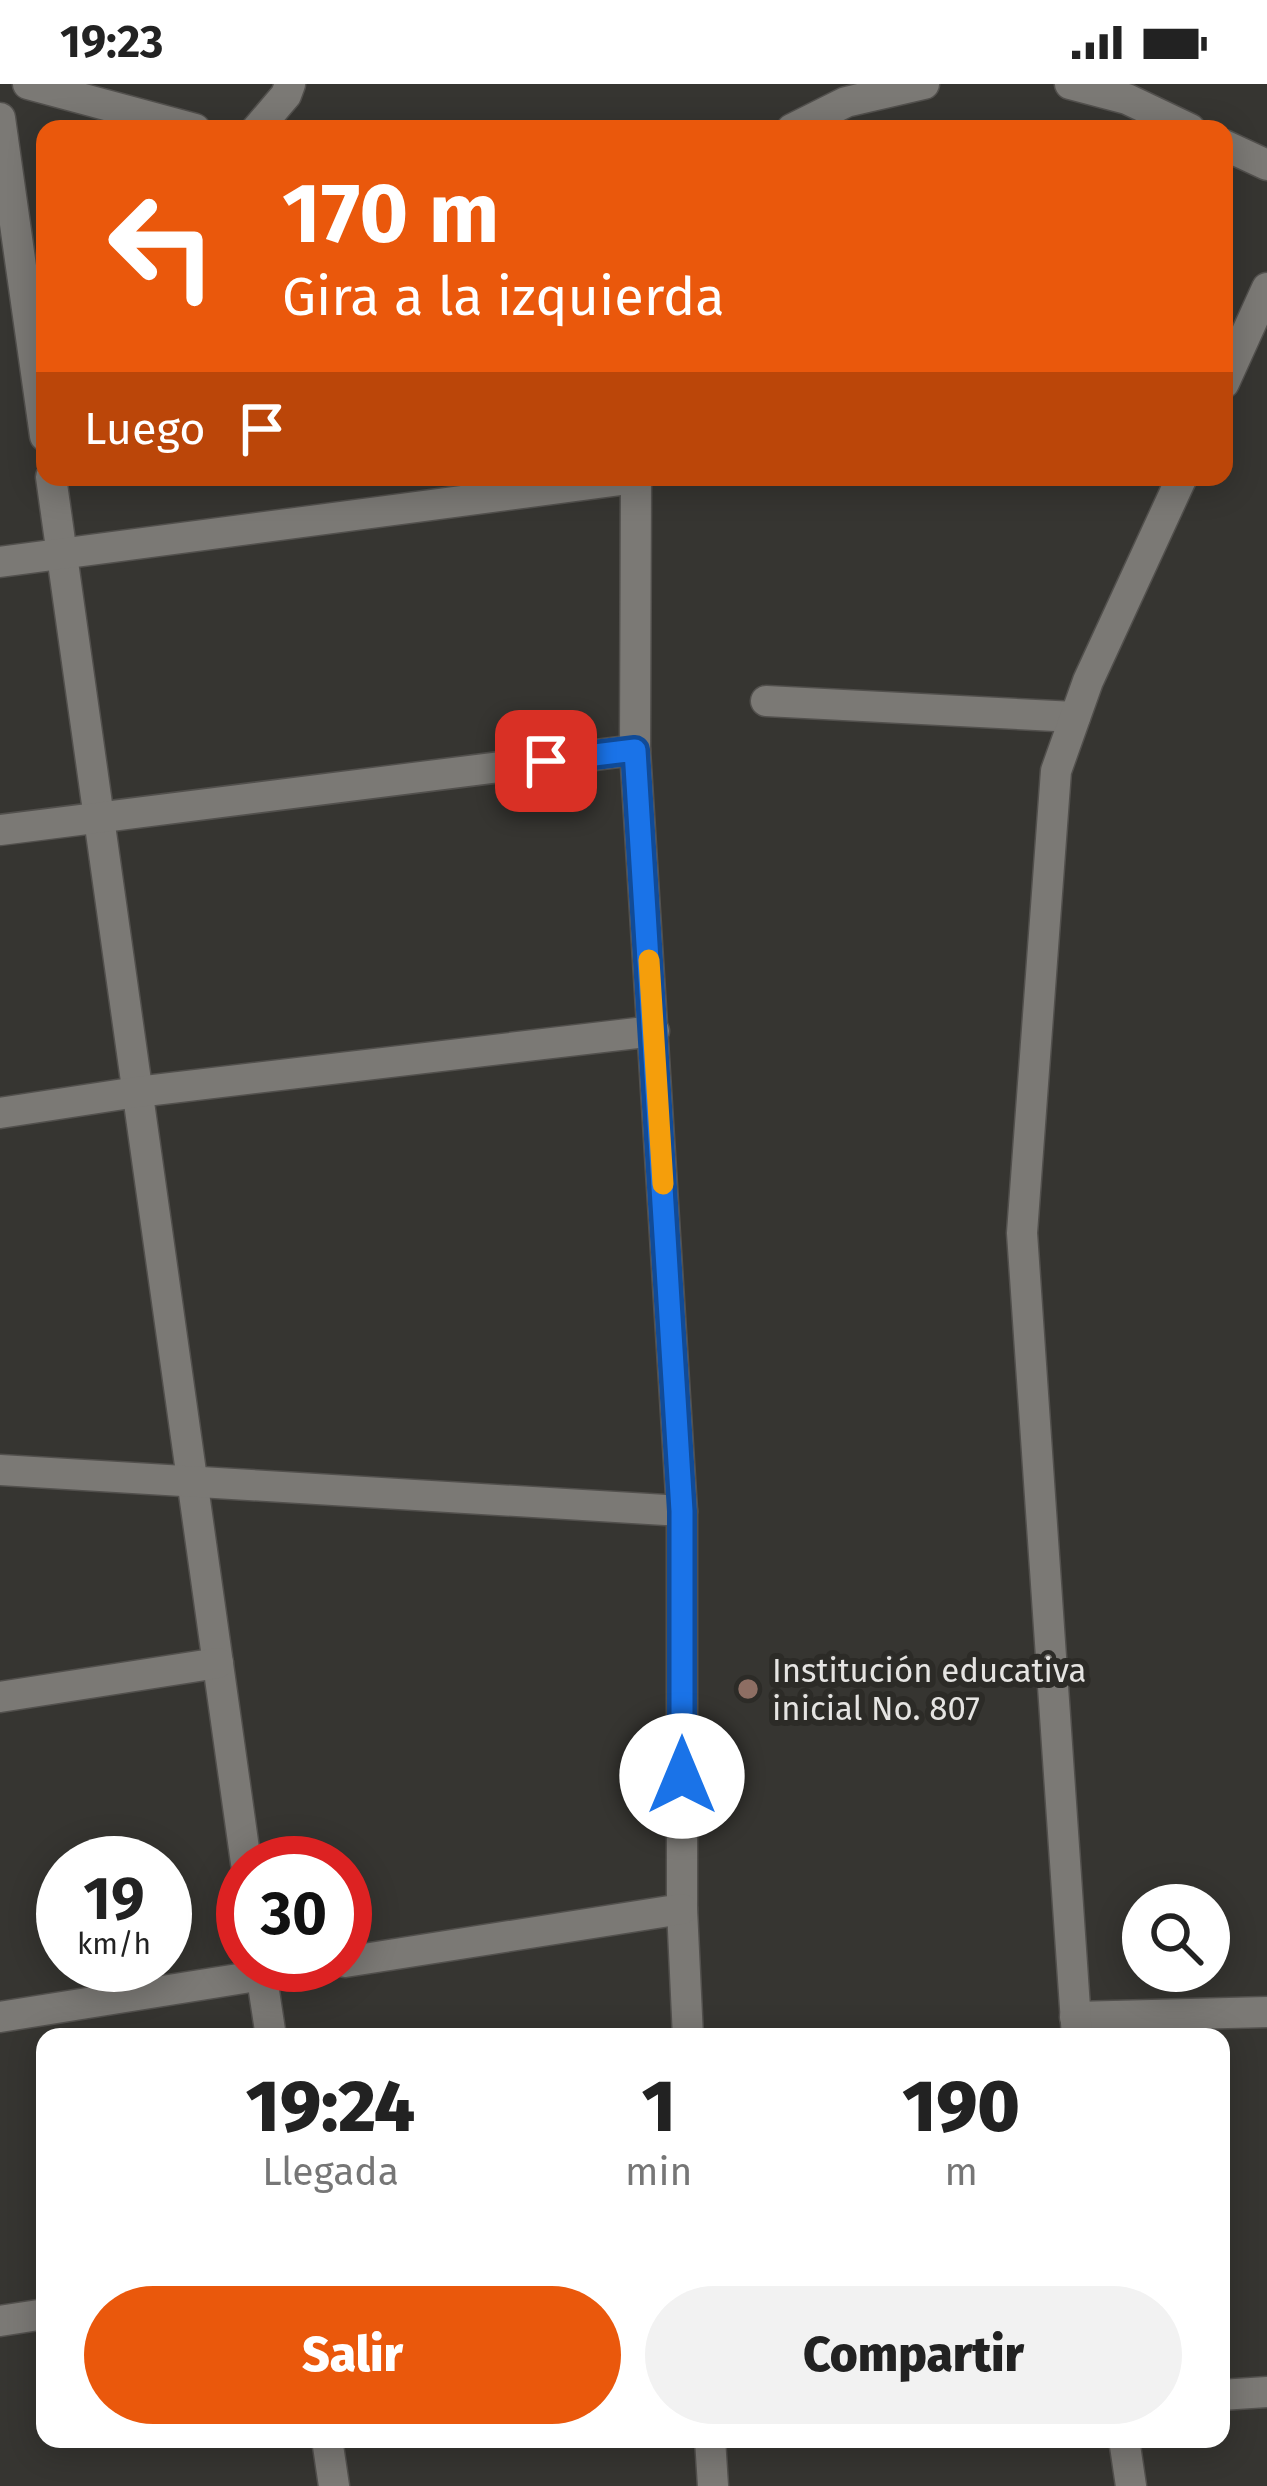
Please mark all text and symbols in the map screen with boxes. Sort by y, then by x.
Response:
text: 19:23 [60,15,163,69]
text: 170 m [282,163,499,264]
icon: left [84,168,240,324]
text: Gira a la izquierda [282,265,725,329]
icon: arrive [229,396,295,462]
text: Luego [84,402,205,456]
pin [495,710,597,812]
icon: arrive [513,728,579,794]
place label: Institución educativa inicial No. 807 [772,1651,1086,1729]
marker: Institución educativa inicial No. 807 [735,1676,761,1702]
position arrow [619,1713,745,1839]
speed limit sign: 30 [216,1836,372,1992]
text: 19 [83,1863,145,1935]
map controls [1122,1884,1230,1992]
button: search [1122,1884,1230,1992]
text: km/h [77,1926,151,1962]
text: 19:24 [246,2064,415,2150]
text: 1 [642,2064,676,2150]
text: 190 [902,2064,1020,2150]
text: Llegada [262,2149,399,2195]
text: min [625,2149,692,2195]
text: m [944,2149,978,2195]
button: Salir [84,2286,621,2424]
button: Compartir [645,2286,1182,2424]

